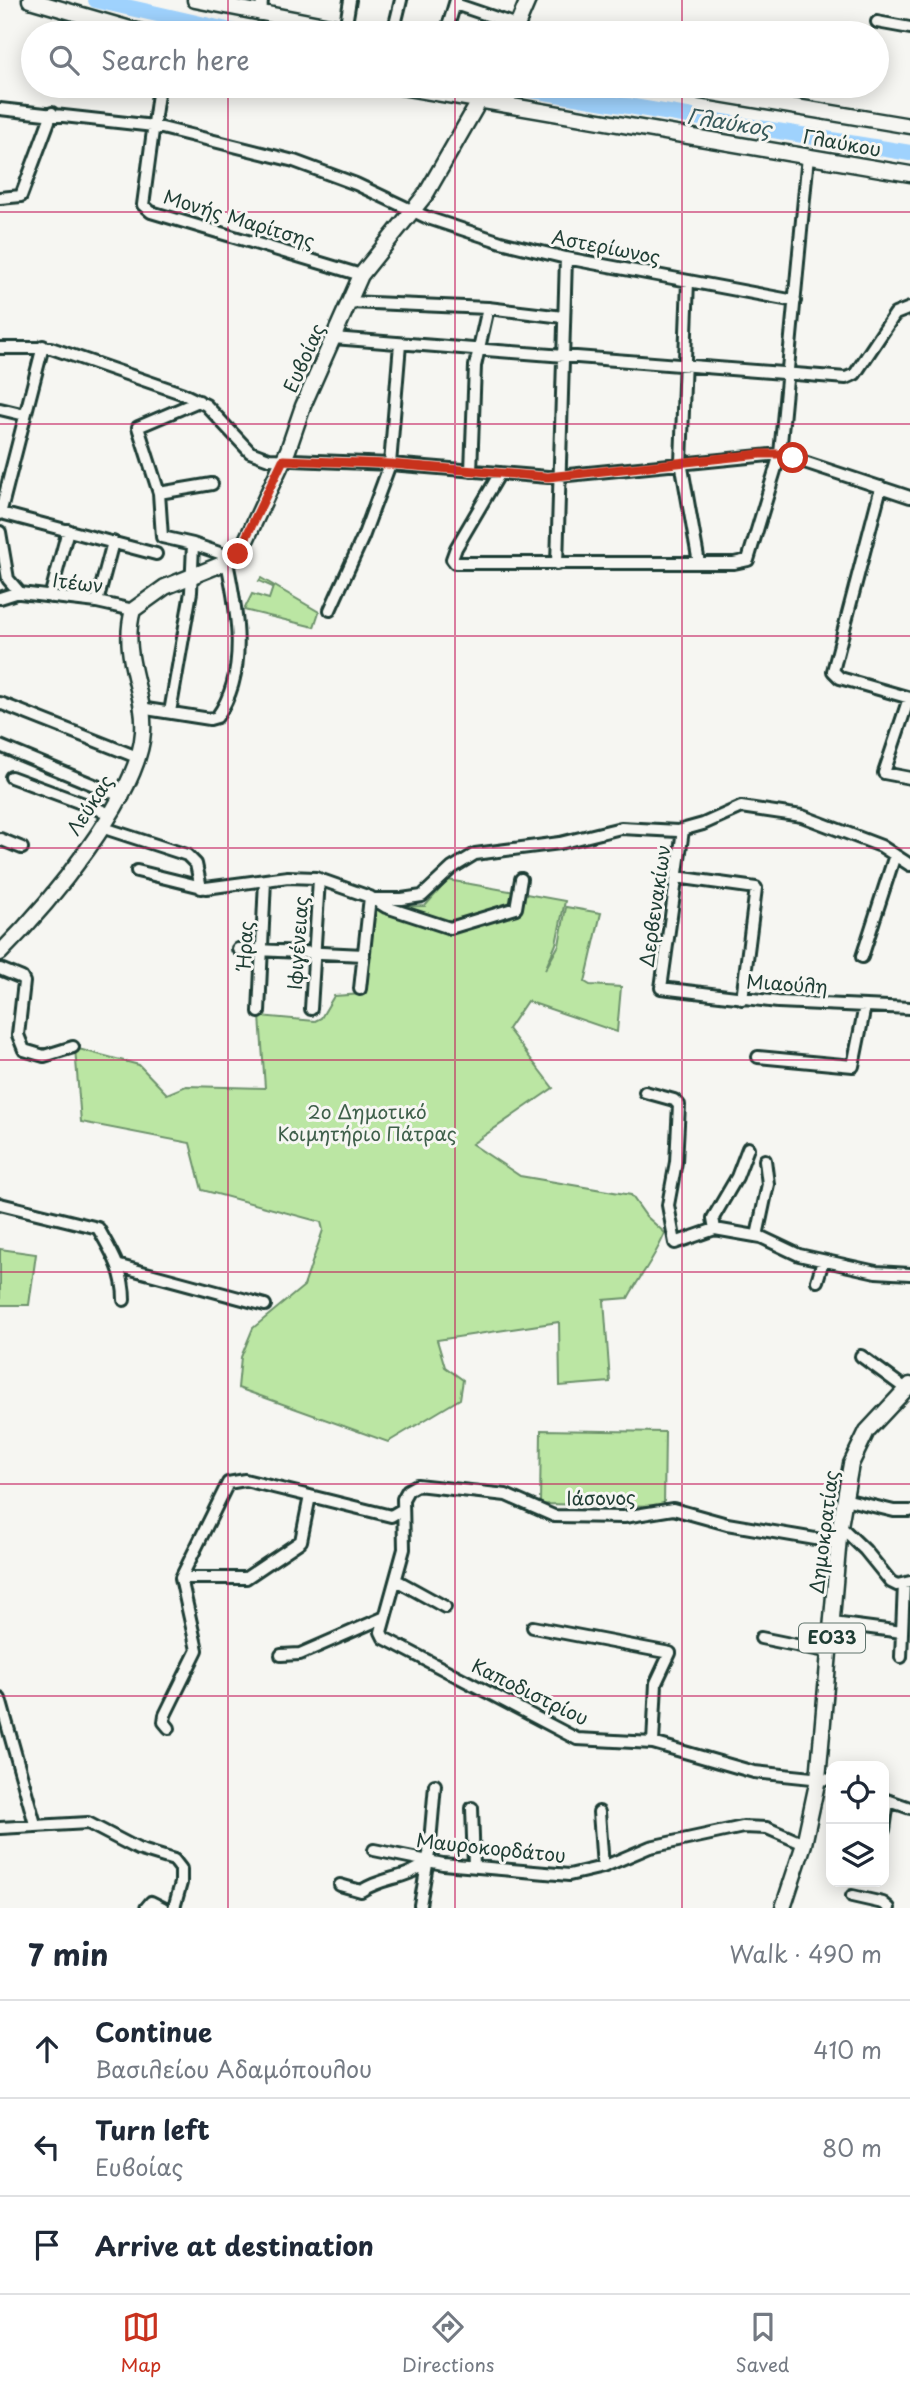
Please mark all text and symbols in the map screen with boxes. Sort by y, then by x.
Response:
search box [21,21,889,98]
text: Search here [101,40,250,79]
icon: search [45,41,83,79]
water label: Γλαύκος [685,99,776,144]
street label: Γλαύκου [801,121,883,163]
street label: Μονής Μαρίτσης [160,182,318,254]
street label: Αστερίωνος [549,222,663,270]
street label: Ευβοίας [275,318,331,397]
route start [777,442,808,473]
route end [222,538,253,569]
street label: Ιτέων [51,565,105,599]
street label: Λεύκας [59,769,119,840]
street label: Δερβενακίων [632,843,676,969]
street label: Ιφιγένειας [280,895,314,991]
street label: Ήρας [229,920,259,973]
street label: Μιαούλη [745,966,829,1000]
park label: 2o Δημοτικό Κοιμητήριο Πάτρας [277,1097,457,1147]
street label: Δημοκρατίας [802,1468,844,1595]
street label: Ιάσονος [566,1482,636,1512]
road number: ΕΟ33 [799,1624,865,1652]
street label: Καποδιστρίου [467,1651,594,1731]
map controls [826,1761,889,1887]
button: locate [826,1761,889,1824]
button: layers [826,1824,889,1887]
street label: Μαυροκορδάτου [415,1825,567,1869]
text: 7 min [28,1931,109,1976]
text: Walk · 490 m [730,1936,882,1971]
text: Continue [95,2012,212,2051]
icon: ahead [28,2030,66,2068]
text: 410 m [813,2032,882,2067]
text: Βασιλείου Αδαμόπουλου [95,2051,372,2086]
text: Turn left [95,2110,210,2149]
icon: left [28,2128,66,2166]
text: 80 m [822,2130,882,2165]
text: Ευβοίας [95,2149,183,2184]
icon: arrive [28,2226,66,2264]
text: Arrive at destination [95,2226,374,2265]
tab: Map [121,2308,161,2378]
tab: Directions [402,2308,495,2378]
tab: Saved [736,2308,789,2378]

